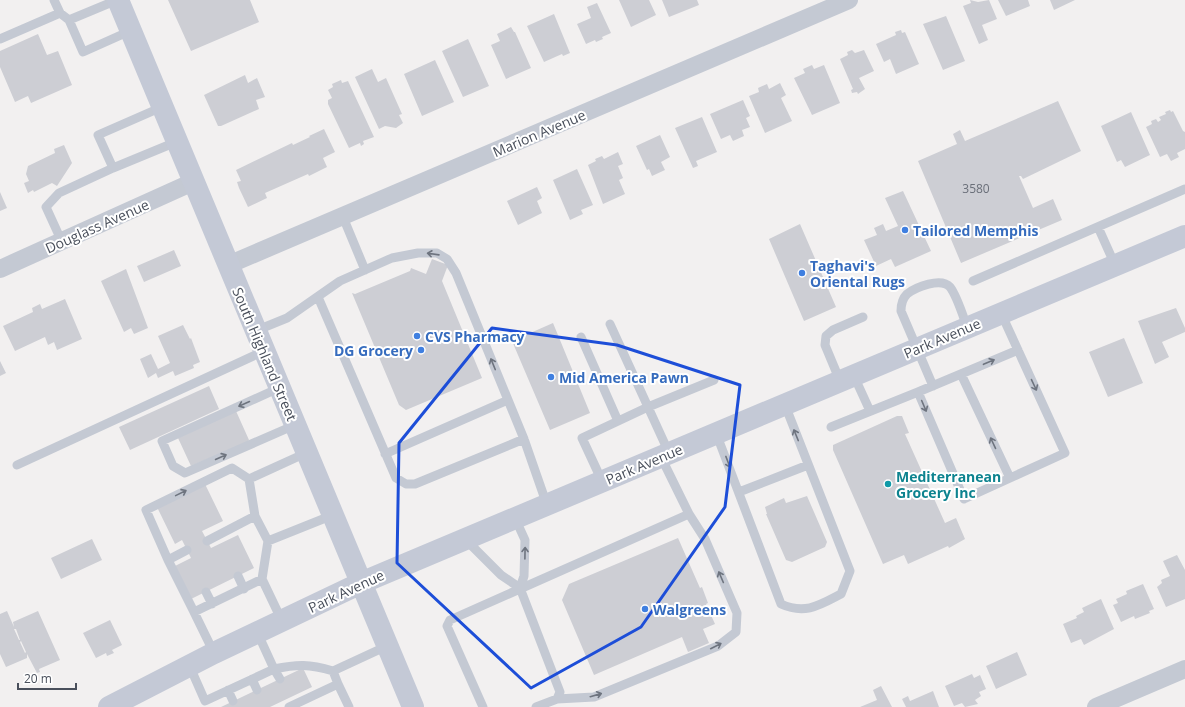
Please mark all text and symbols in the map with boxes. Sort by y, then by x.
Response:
street label: Marion Avenue [490,105,588,161]
house number: 3580 [962,180,990,197]
street label: Douglass Avenue [42,195,152,257]
place label: Tailored Memphis [913,221,1038,240]
marker: Tailored Memphis [900,225,910,235]
one-way arrow [427,250,440,258]
place label: Taghavi's Oriental Rugs [810,256,905,291]
marker: Taghavi's Oriental Rugs [797,268,807,278]
street label: South Highland Street [228,284,302,424]
street label: Park Avenue [901,313,983,363]
place label: CVS Pharmacy [425,327,525,346]
marker: CVS Pharmacy [412,331,422,341]
place label: DG Grocery [334,341,413,360]
marker: DG Grocery [416,345,426,355]
one-way arrow [983,357,995,365]
one-way arrow [489,359,496,371]
place label: Mid America Pawn [559,368,689,387]
marker: Mid America Pawn [546,372,556,382]
one-way arrow [1031,379,1038,391]
one-way arrow [921,400,928,412]
one-way arrow [238,401,250,408]
one-way arrow [792,429,800,441]
one-way arrow [989,437,996,449]
street label: Park Avenue [603,439,685,489]
one-way arrow [214,453,226,461]
one-way arrow [724,456,732,468]
place label: Mediterranean Grocery Inc [896,467,1001,502]
marker: Mediterranean Grocery Inc [883,479,893,489]
one-way arrow [175,489,187,496]
one-way arrow [521,547,529,560]
street label: Park Avenue [305,565,387,617]
one-way arrow [717,571,724,583]
place label: Walgreens [653,600,726,619]
marker: Walgreens [640,604,650,614]
one-way arrow [710,642,722,649]
scale bar [18,665,76,691]
text: 20 m [24,670,52,687]
one-way arrow [589,691,602,698]

